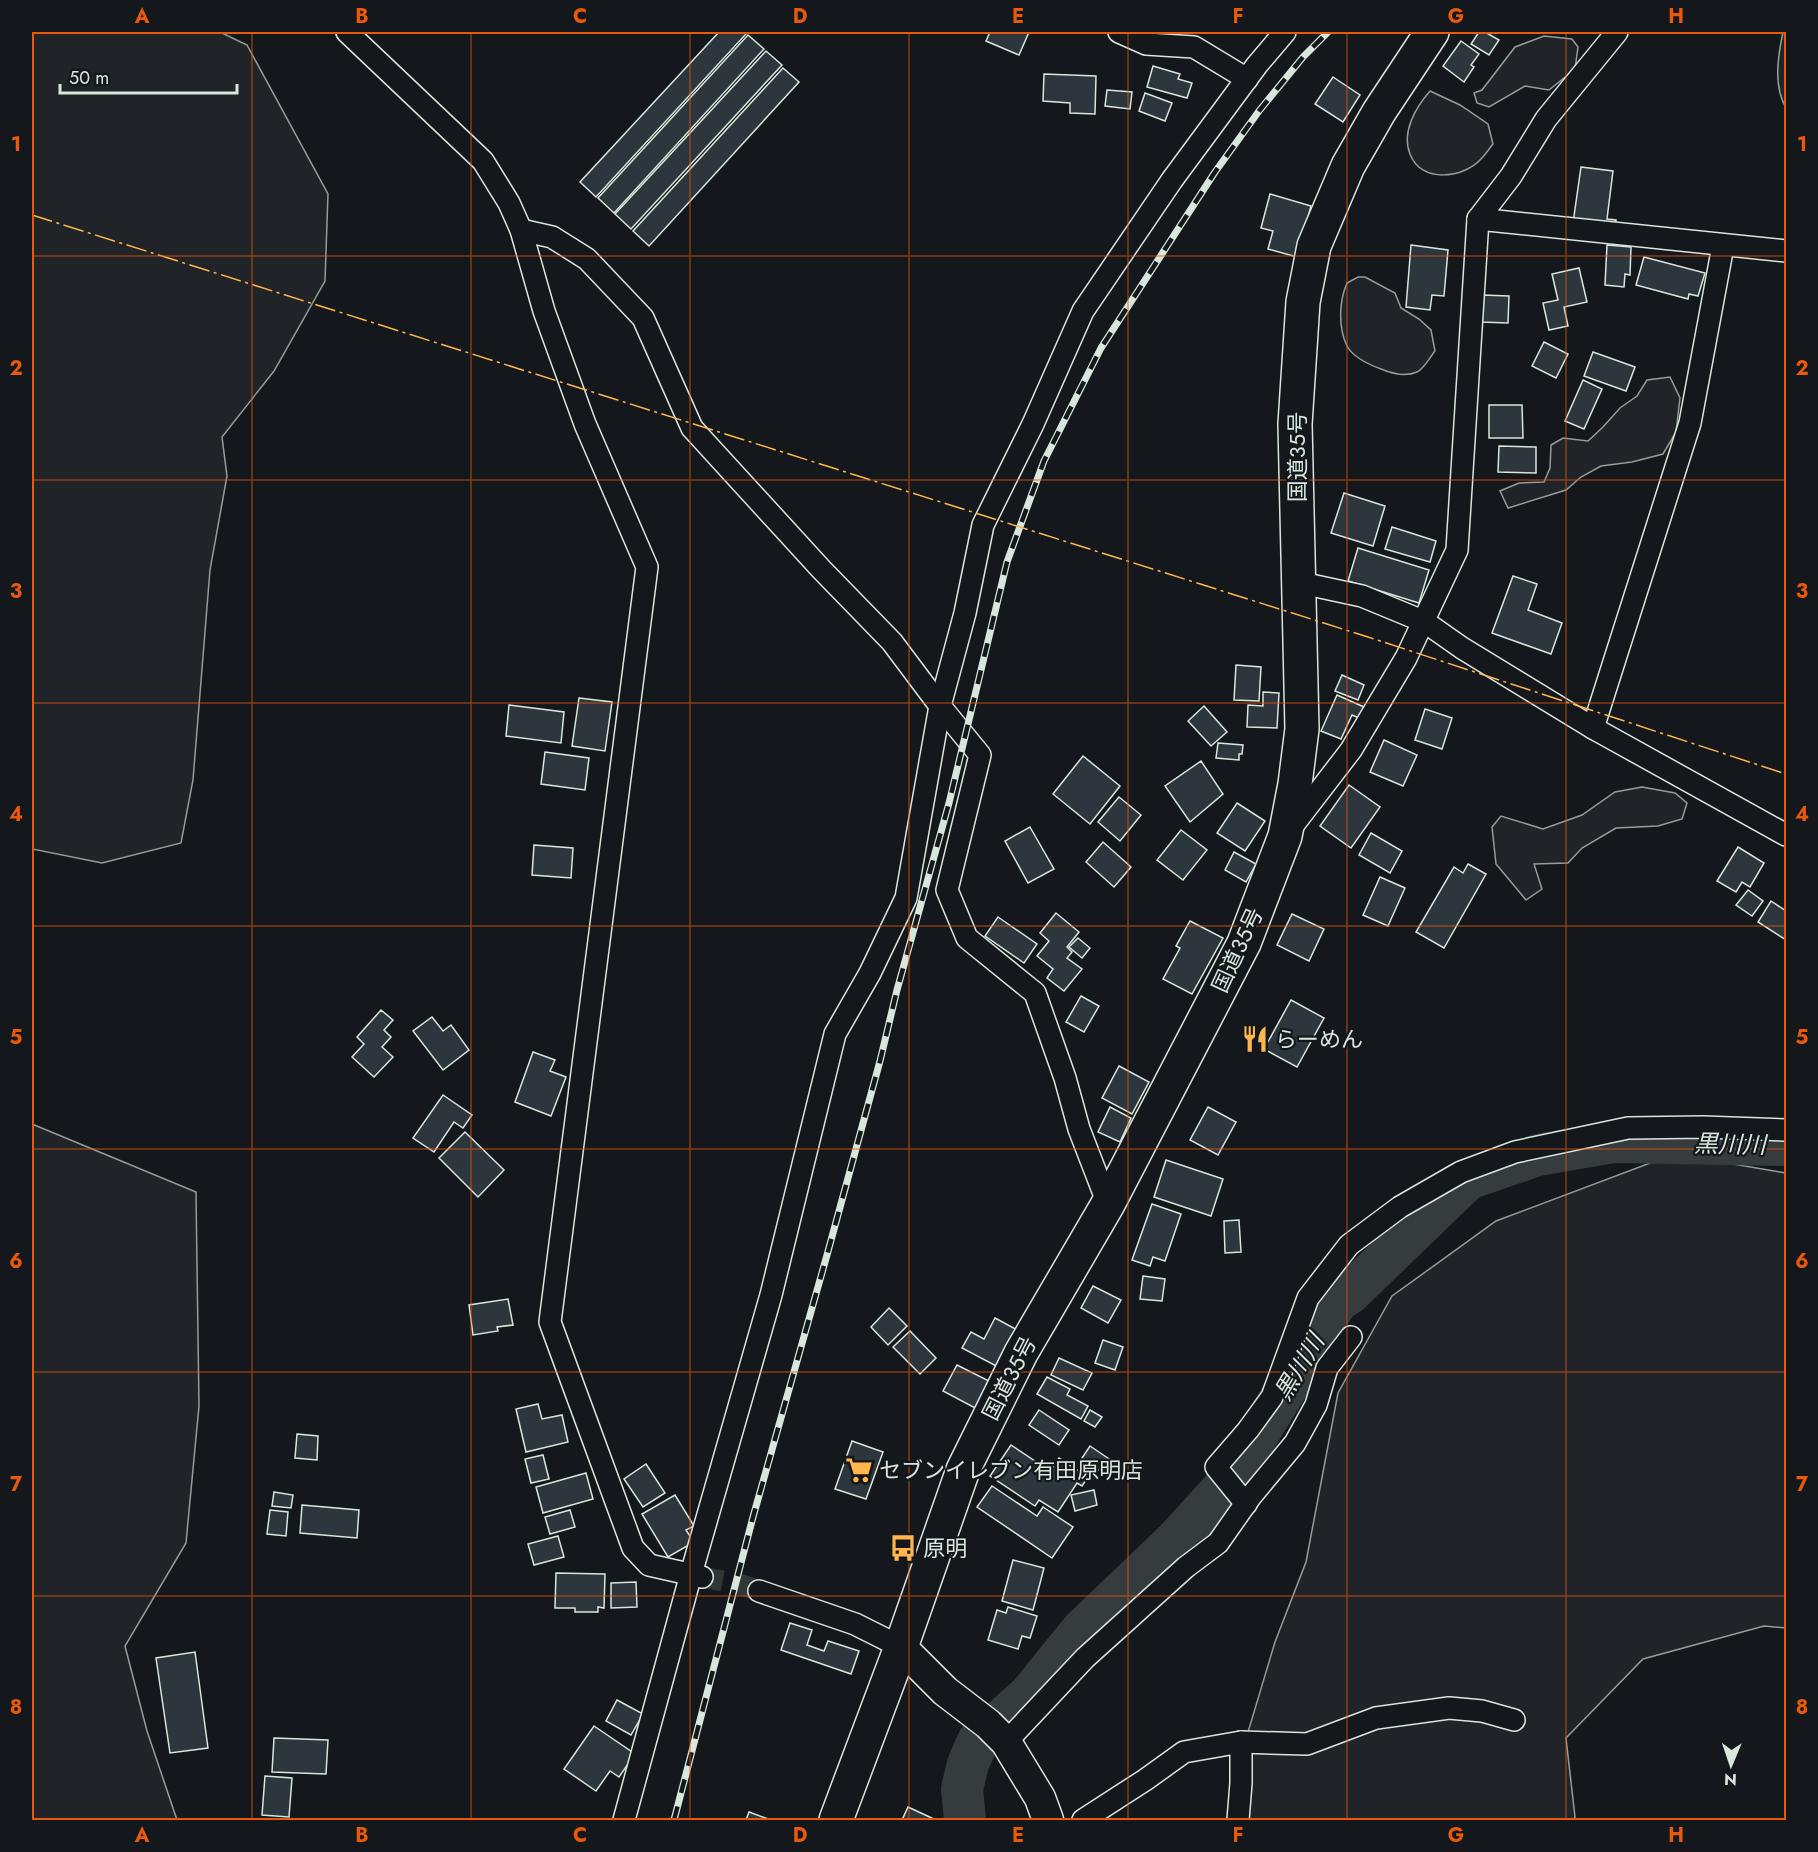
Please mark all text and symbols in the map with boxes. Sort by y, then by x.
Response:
text: A [134,2,150,31]
text: B [355,2,369,31]
text: C [573,2,587,31]
text: D [793,2,807,31]
text: E [1012,2,1024,31]
text: F [1232,2,1244,31]
text: G [1448,2,1464,31]
text: H [1668,2,1684,31]
scale bar [60,57,237,95]
text: 50 m [69,65,109,91]
text: 1 [11,130,21,159]
text: 1 [1797,130,1807,159]
text: 2 [9,354,23,383]
text: 2 [1795,354,1809,383]
street label: 国道35号 [1281,412,1313,502]
text: 3 [10,577,22,606]
text: 3 [1796,577,1808,606]
text: 4 [9,800,23,829]
text: 4 [1795,800,1809,829]
street label: 国道35号 [1203,902,1271,998]
text: 5 [10,1023,23,1052]
place label: らーめん [1275,1023,1363,1055]
text: 5 [1796,1023,1809,1052]
restaurant icon: らーめん [1240,1024,1270,1054]
water label: 黒川川 [1694,1126,1769,1162]
text: 6 [9,1247,23,1276]
text: 6 [1795,1247,1809,1276]
water label: 黒川川 [1265,1325,1334,1407]
street label: 国道35号 [974,1330,1044,1426]
place label: セブンイレブン有田原明店 [879,1454,1143,1486]
supermarket icon: セブンイレブン有田原明店 [844,1455,874,1485]
text: 7 [10,1470,23,1499]
text: 7 [1796,1470,1809,1499]
place label: 原明 [923,1532,967,1564]
bus stop icon: 原明 [888,1533,918,1563]
text: 8 [10,1693,22,1722]
text: 8 [1796,1693,1808,1722]
north arrow [1701,1735,1761,1795]
text: N [1724,1768,1737,1791]
text: A [134,1821,150,1850]
text: B [355,1821,369,1850]
text: C [573,1821,587,1850]
text: D [793,1821,807,1850]
text: E [1012,1821,1024,1850]
text: F [1232,1821,1244,1850]
text: G [1448,1821,1464,1850]
text: H [1668,1821,1684,1850]

